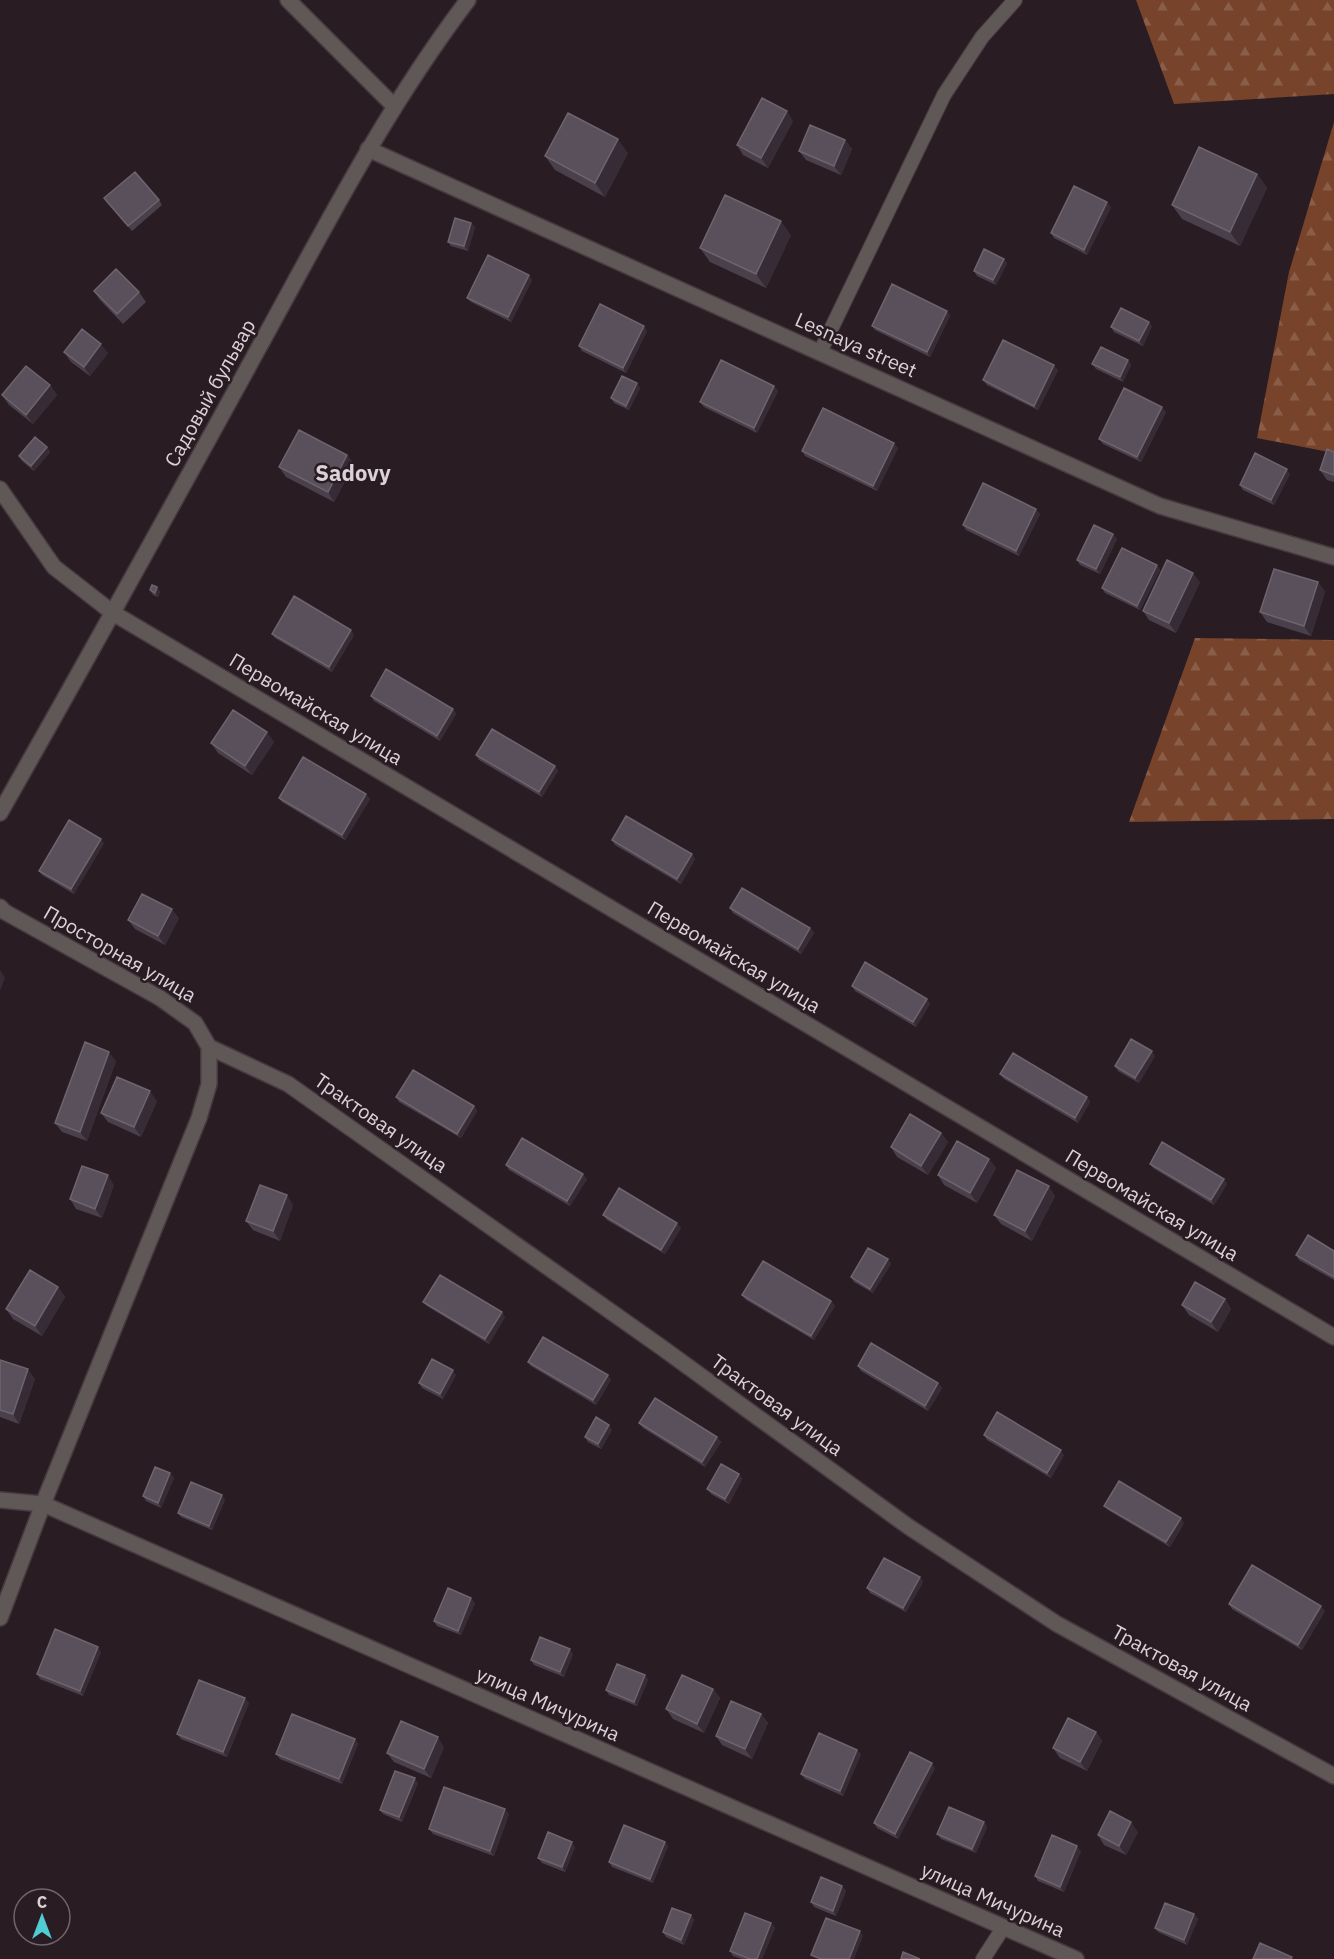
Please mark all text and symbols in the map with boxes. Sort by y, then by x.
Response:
street label: Lesnaya street [791,306,921,383]
street label: Садовый бульвар [158,314,261,471]
district label: Sadovy [315,458,391,487]
street label: Первомайская улица [225,646,408,771]
street label: Первомайская улица [643,894,826,1019]
street label: Просторная улица [39,899,202,1008]
street label: Трактовая улица [309,1067,453,1179]
street label: Первомайская улица [1061,1142,1244,1267]
street label: Трактовая улица [706,1348,849,1462]
street label: Трактовая улица [1107,1618,1258,1718]
street label: улица Мичурина [472,1660,625,1747]
street label: улица Мичурина [917,1856,1070,1943]
north arrow [12,1887,72,1947]
text: С [37,1892,47,1912]

